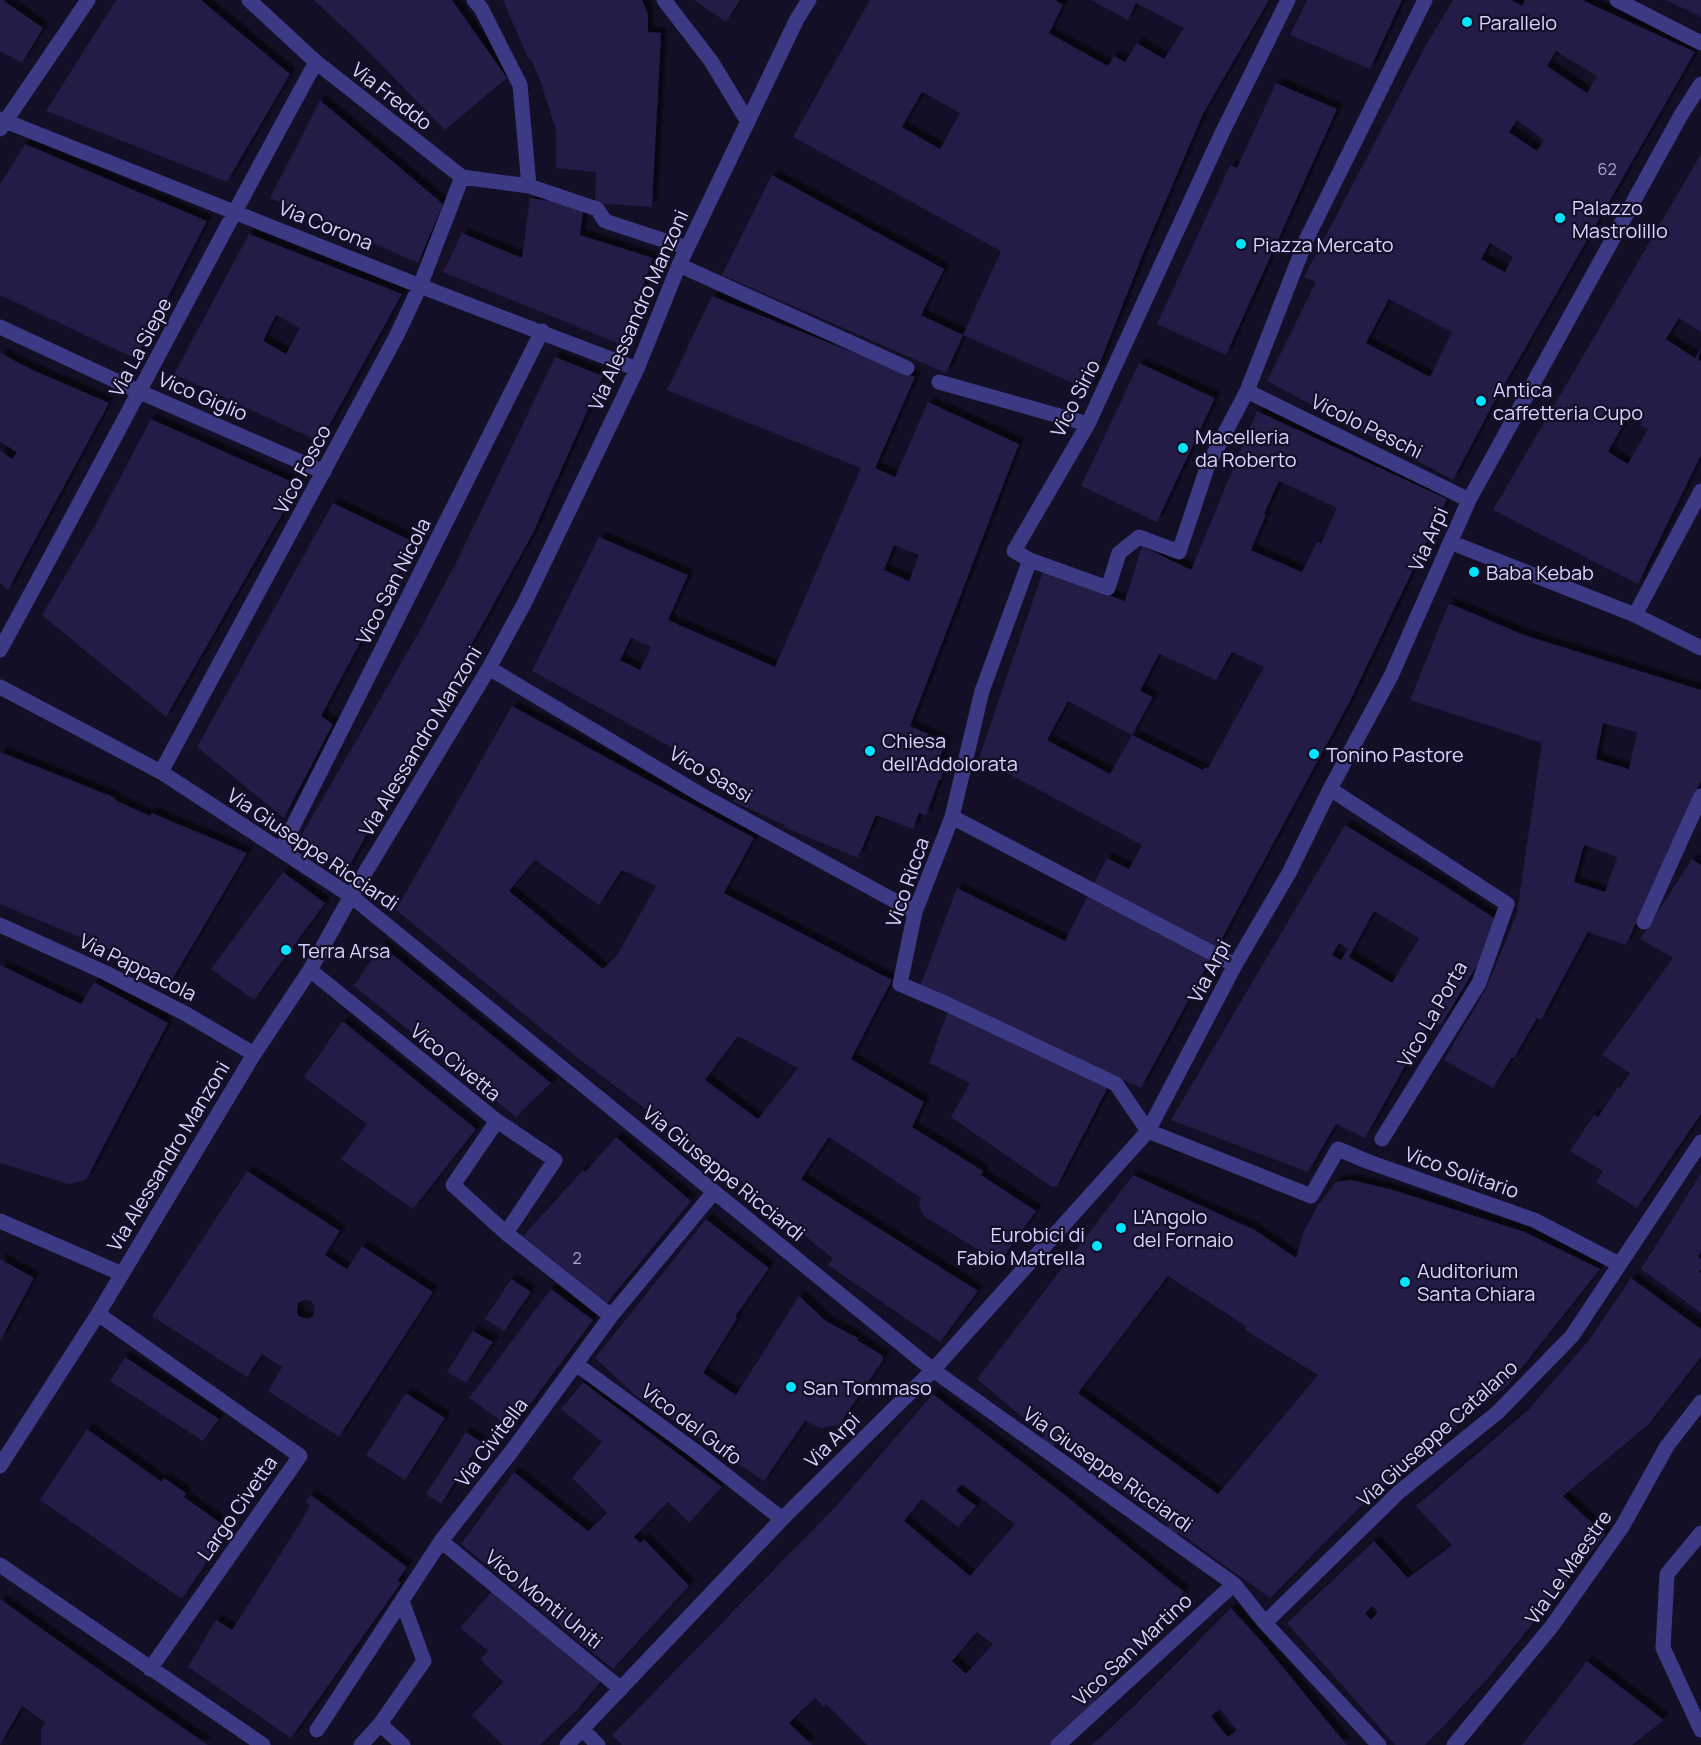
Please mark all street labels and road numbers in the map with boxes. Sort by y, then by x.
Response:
street label: Via Freddo [346,56,438,136]
street label: Via Corona [275,194,377,256]
street label: Via Alessandro Manzoni [582,205,694,415]
street label: Via La Siepe [103,293,177,401]
street label: Vico Sirio [1044,354,1106,441]
street label: Vico Giglio [154,365,252,427]
street label: Vicolo Peschi [1307,387,1427,465]
street label: Vico Fosco [267,419,337,518]
street label: Via Arpi [1402,503,1454,575]
street label: Vico San Nicola [349,513,437,649]
street label: Via Alessandro Manzoni [353,641,487,841]
street label: Vico Sassi [664,739,758,809]
street label: Via Giuseppe Ricciardi [222,781,404,917]
street label: Vico Ricca [879,834,935,930]
street label: Via Pappacola [75,927,201,1007]
street label: Via Arpi [1181,935,1237,1007]
street label: Vico La Porta [1391,956,1473,1072]
street label: Vico Civetta [405,1017,507,1107]
street label: Via Alessandro Manzoni [101,1056,235,1256]
street label: Via Giuseppe Ricciardi [637,1099,811,1247]
street label: Vico Solitario [1401,1140,1523,1204]
street label: Via Giuseppe Catalano [1351,1353,1523,1512]
street label: Vico del Gufo [636,1377,748,1471]
street label: Via Civitella [449,1392,533,1492]
street label: Via Giuseppe Ricciardi [1018,1400,1198,1538]
street label: Via Arpi [798,1406,866,1474]
street label: Largo Civetta [191,1450,283,1566]
street label: Via Le Maestre [1518,1504,1618,1630]
street label: Vico Monti Uniti [480,1543,608,1655]
street label: Vico San Martino [1067,1587,1198,1711]

